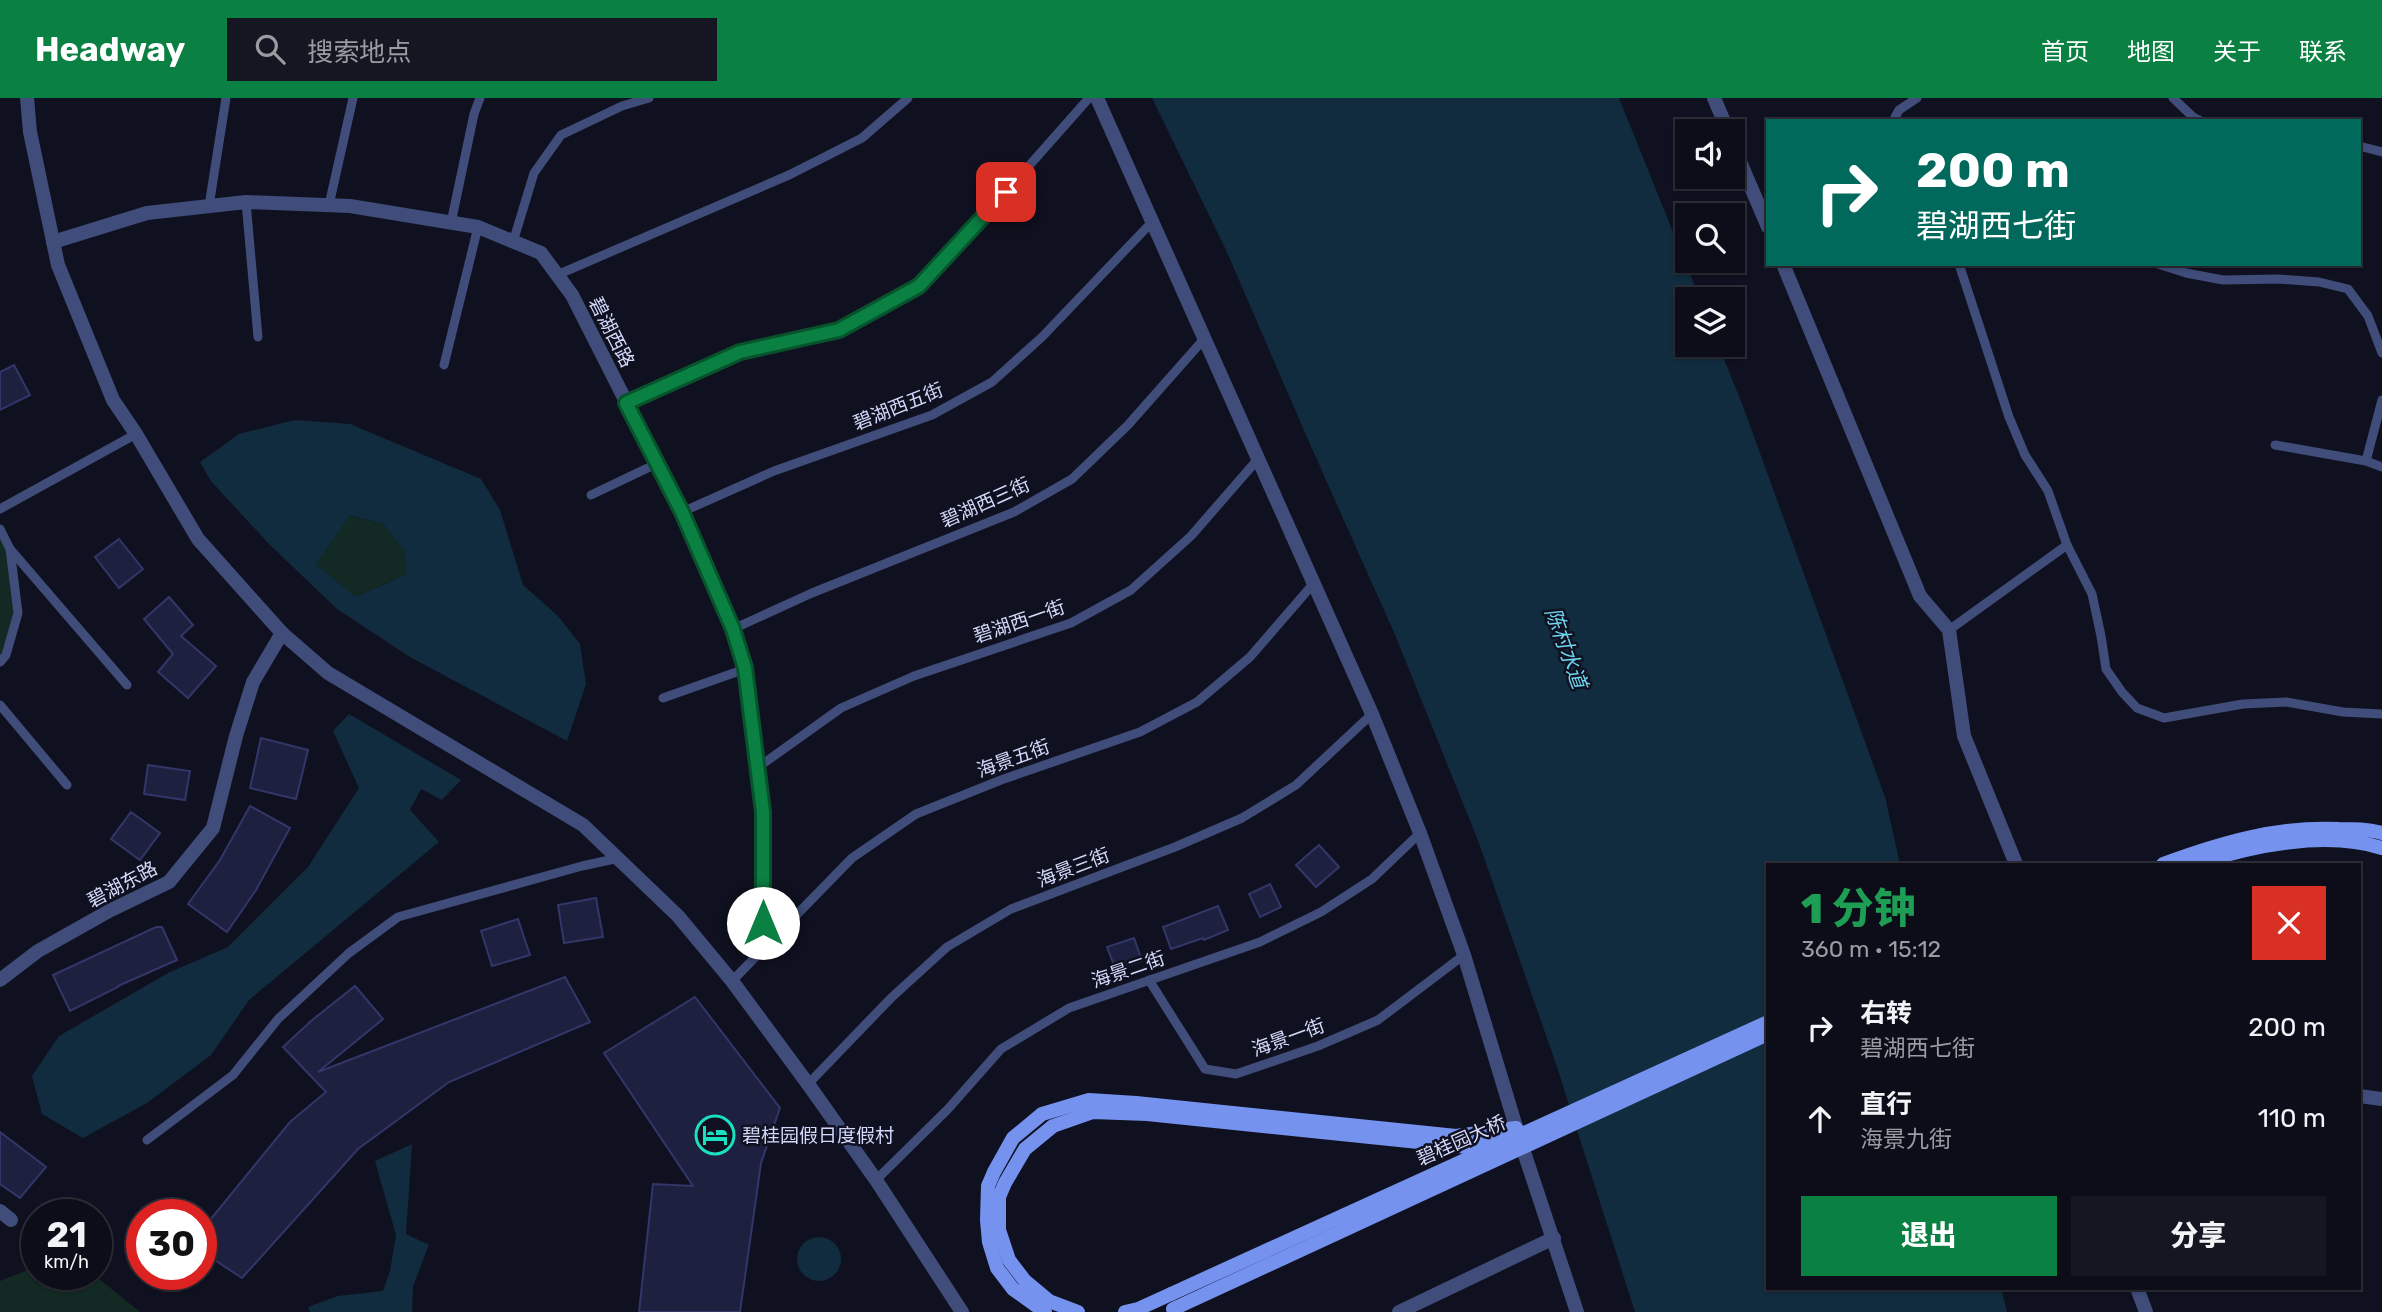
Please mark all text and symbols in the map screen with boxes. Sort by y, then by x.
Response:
search box [227,18,717,81]
text: Headway [35,30,185,69]
icon: search [251,30,289,68]
text: 搜索地点 [307,37,411,68]
text: 首页 [2041,38,2089,66]
text: 地图 [2127,38,2175,66]
text: 关于 [2213,38,2261,66]
text: 联系 [2299,38,2347,66]
map controls [1675,119,1745,357]
button: sound [1675,119,1745,189]
text: 200 m [1916,141,2070,199]
icon: right [1801,147,1892,238]
pin [976,162,1036,222]
icon: arrive [987,173,1025,211]
button: search [1675,203,1745,273]
text: 碧湖西七街 [1916,207,2076,245]
button: layers [1675,287,1745,357]
street label: 碧湖西路 [584,293,639,371]
street label: 碧湖西五街 [850,378,947,435]
street label: 碧湖西三街 [937,473,1033,532]
street label: 碧湖西一街 [970,595,1068,648]
water label: 陈村水道 [1540,604,1594,694]
street label: 海景五街 [974,735,1053,782]
street label: 海景三街 [1034,843,1113,892]
street label: 碧湖东路 [83,856,161,912]
text: 1 分钟 [1801,884,1916,934]
position arrow [726,886,800,960]
button: close [2252,886,2326,960]
text: 360 m · 15:12 [1801,935,1941,963]
street label: 海景二街 [1088,946,1168,993]
text: 右转 [1860,998,1912,1029]
icon: right [1801,1009,1839,1047]
text: 200 m [2248,1012,2326,1043]
street label: 海景一街 [1249,1014,1328,1061]
text: 碧湖西七街 [1860,1034,1975,1062]
text: 直行 [1860,1089,1912,1120]
icon: ahead [1801,1100,1839,1138]
text: 110 m [2258,1103,2326,1134]
street label: 碧桂园大桥 [1413,1111,1509,1170]
hotel icon: 碧桂园假日度假村 [694,1114,736,1156]
place label: 碧桂园假日度假村 [742,1124,894,1147]
text: 海景九街 [1860,1125,1952,1153]
button: 退出 [1801,1196,2057,1276]
button: 分享 [2071,1196,2326,1276]
speed limit sign: 30 [126,1199,217,1290]
text: 21 [46,1214,87,1256]
text: km/h [44,1251,89,1273]

